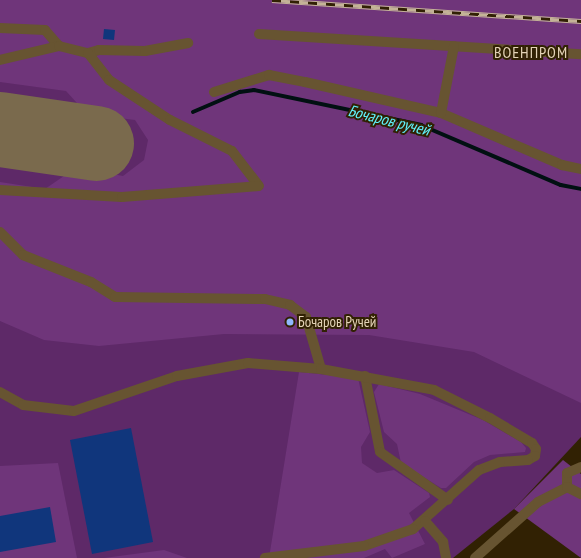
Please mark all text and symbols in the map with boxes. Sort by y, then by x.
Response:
district label: ВОЕНПРОМ [494,42,568,62]
water label: Бочаров ручей [346,101,432,139]
place label: Бочаров Ручей [298,313,376,331]
marker: Бочаров Ручей [285,317,295,327]

